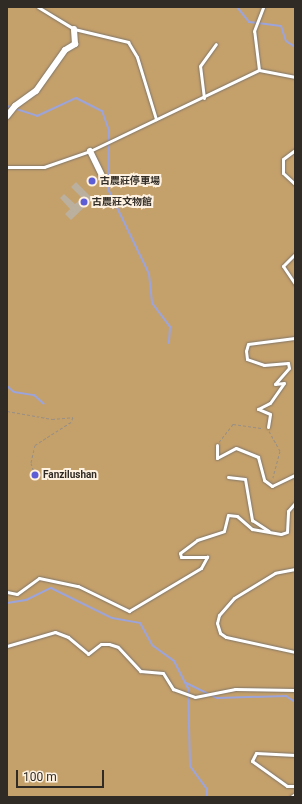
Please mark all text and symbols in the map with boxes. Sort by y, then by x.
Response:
place label: 古農莊停車場 [100,175,160,187]
marker: 古農莊停車場 [87,176,97,186]
place label: 古農莊文物館 [92,196,152,208]
marker: 古農莊文物館 [79,197,89,207]
place label: Fanzilushan [43,469,97,481]
marker: Fanzilushan [30,470,40,480]
scale bar [18,762,106,788]
text: 100 m [23,770,57,784]

